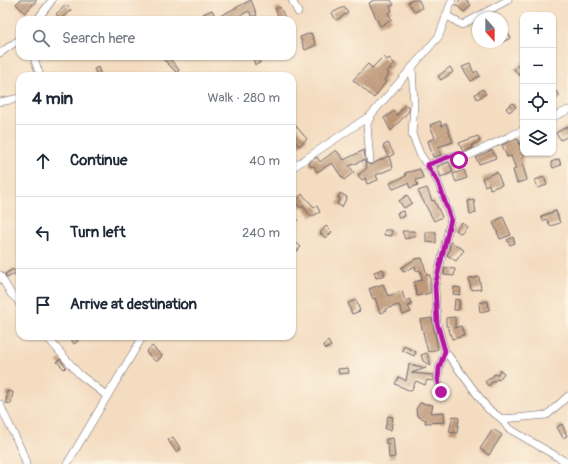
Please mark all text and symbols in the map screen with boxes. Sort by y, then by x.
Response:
north arrow [472,12,508,48]
map controls [520,12,556,156]
button: + [520,12,556,48]
search box [16,16,296,60]
icon: search [30,27,52,49]
text: Search here [62,29,135,48]
button: − [520,48,556,84]
button: locate [520,84,556,120]
text: 4 min [32,88,73,109]
text: Walk · 280 m [207,90,280,106]
button: layers [520,120,556,156]
icon: ahead [32,150,54,172]
text: Continue [70,151,128,170]
route start [450,151,468,169]
text: 40 m [249,153,280,169]
icon: left [32,222,54,244]
text: Turn left [70,223,126,242]
text: 240 m [242,225,280,241]
icon: arrive [32,294,54,316]
text: Arrive at destination [70,295,197,314]
route end [432,383,450,401]

